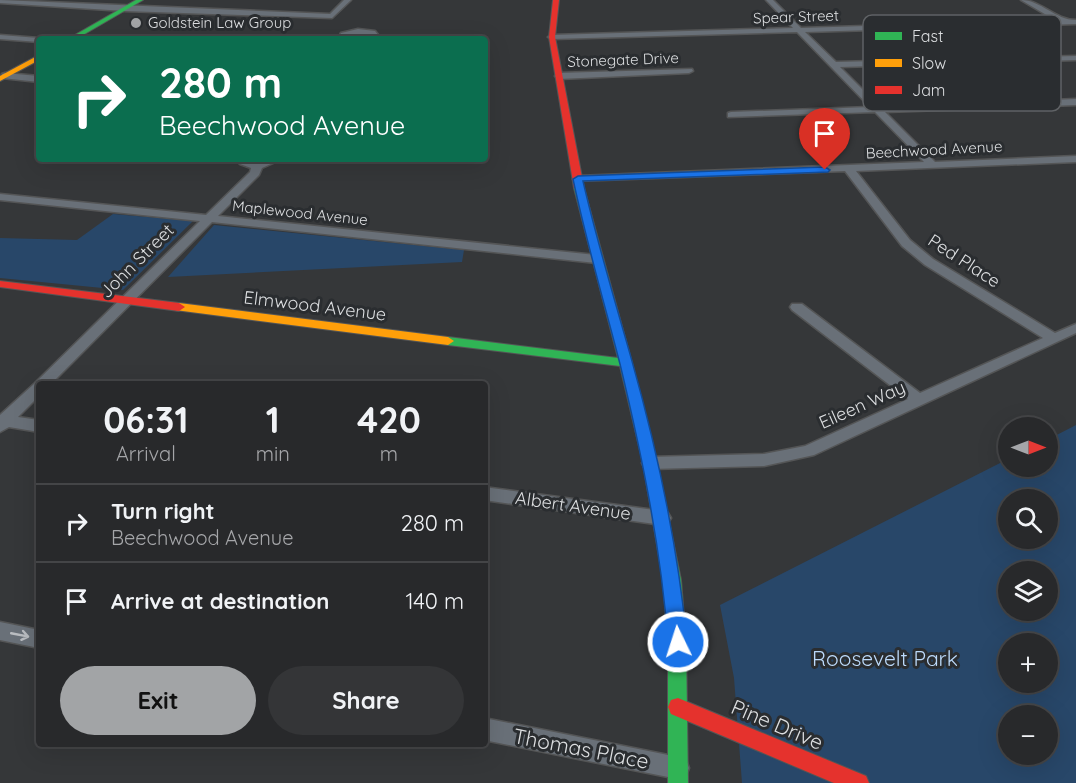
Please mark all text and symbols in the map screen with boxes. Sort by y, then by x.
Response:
street label: Spear Street [753,6,839,27]
place label: Goldstein Law Group [148,13,291,32]
legend [863,15,1061,111]
marker: Goldstein Law Group [129,16,143,30]
text: Fast [912,26,943,46]
street label: Stonegate Drive [567,48,679,71]
text: Slow [912,53,946,73]
text: 280 m [159,56,282,109]
icon: right [60,60,138,138]
text: Jam [912,80,945,100]
text: Beechwood Avenue [159,108,405,142]
pin [799,108,850,170]
icon: arrive [808,117,841,150]
street label: Beechwood Avenue [865,136,1003,163]
street label: Maplewood Avenue [231,196,369,229]
street label: John Street [95,219,179,303]
street label: Ped Place [924,229,1005,293]
street label: Elmwood Avenue [242,285,388,326]
street label: Eileen Way [815,375,909,434]
text: 06:31 [103,397,188,442]
text: 1 [266,397,280,442]
text: 420 [357,397,421,442]
north arrow [998,417,1058,477]
map controls [998,417,1058,765]
text: Arrival [116,441,176,466]
text: min [256,441,290,466]
text: m [380,441,398,466]
street label: Albert Avenue [514,486,632,525]
button: search [998,489,1058,549]
text: Turn right [111,497,215,525]
icon: right [60,507,93,540]
text: 280 m [401,509,464,537]
text: Beechwood Avenue [111,525,294,550]
button: layers [998,561,1058,621]
icon: arrive [60,585,93,618]
text: Arrive at destination [111,587,329,615]
text: 140 m [405,587,464,615]
position arrow [646,610,710,674]
one-way arrow [9,630,29,641]
button: + [998,633,1058,693]
park label: Roosevelt Park [812,645,958,671]
button: Exit [60,666,256,735]
button: Share [268,666,464,735]
street label: Pine Drive [728,693,827,755]
button: − [998,705,1058,765]
street label: Thomas Place [511,722,651,774]

